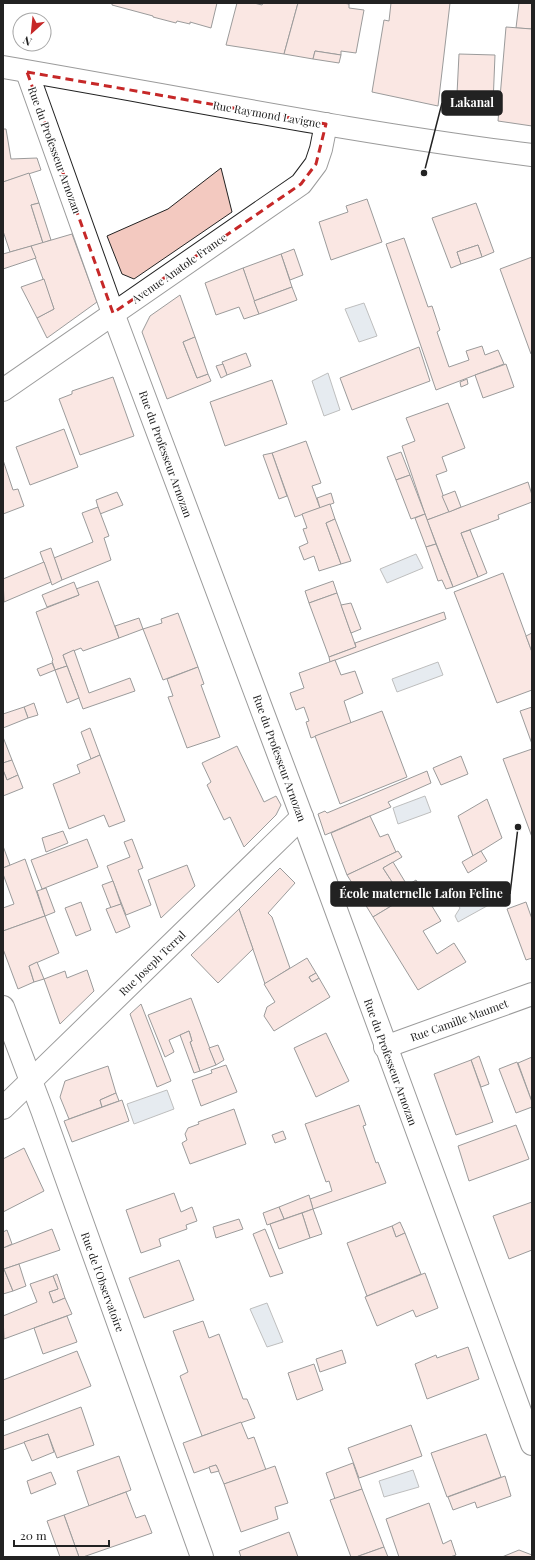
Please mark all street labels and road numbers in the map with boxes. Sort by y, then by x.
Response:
street label: Rue du Professeur Arnozan [25,84,85,216]
street label: Rue Raymond Lavigne [212,97,323,131]
street label: Avenue Anatole France [128,229,230,307]
street label: Rue du Professeur Arnozan [136,388,196,520]
street label: Rue du Professeur Arnozan [250,692,310,824]
street label: Rue Joseph Terral [115,927,189,999]
street label: Rue Camille Maumet [408,995,510,1045]
street label: Rue du Professeur Arnozan [361,996,421,1128]
street label: Rue de l'Observatoire [78,1230,128,1334]

